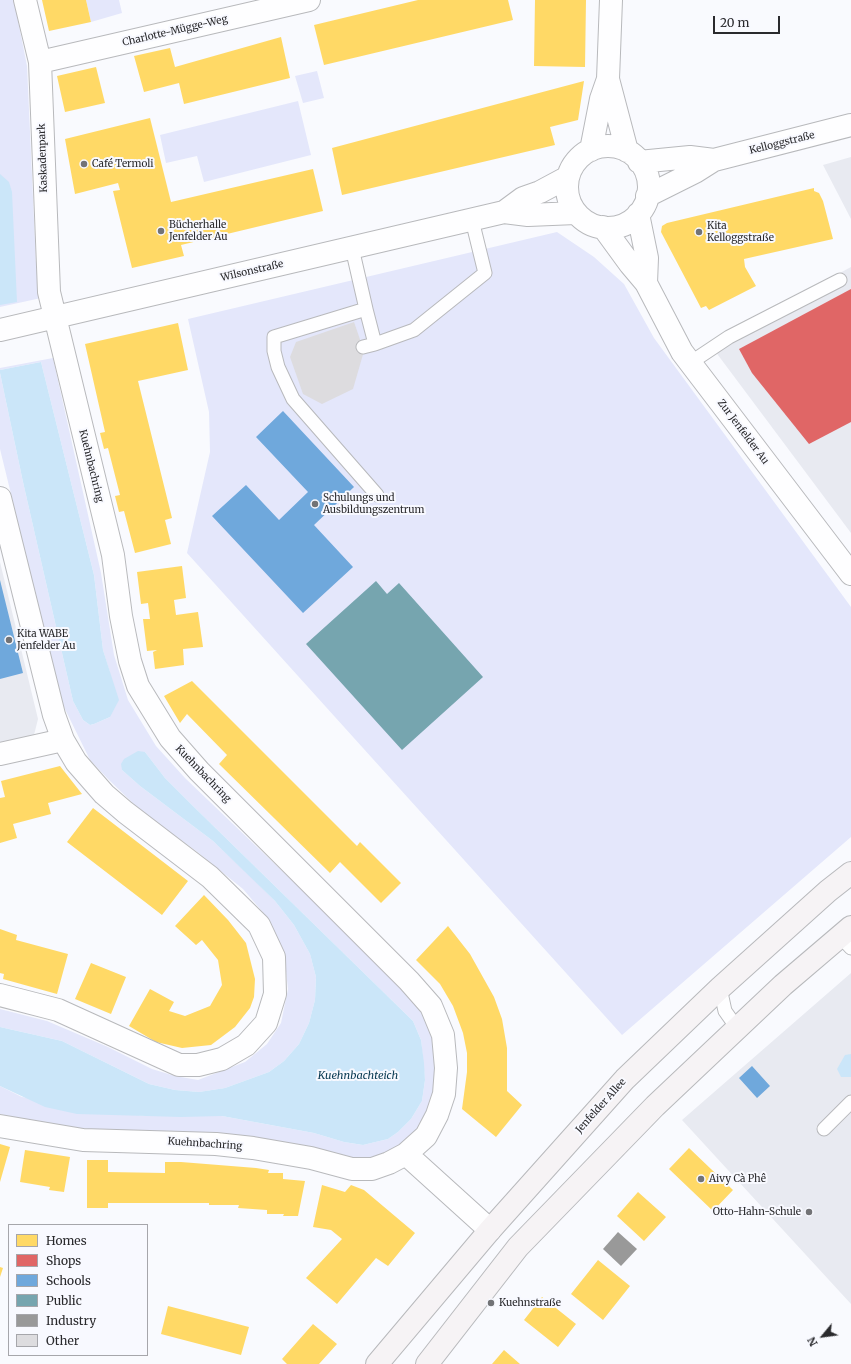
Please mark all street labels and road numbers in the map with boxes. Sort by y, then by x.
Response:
street label: Charlotte-Mügge-Weg [121,13,229,49]
street label: Kaskadenpark [36,123,50,193]
street label: Kelloggstraße [748,129,816,157]
street label: Wilsonstraße [219,258,285,284]
street label: Zur Jenfelder Au [715,397,771,467]
street label: Kuehnbachring [76,428,106,504]
street label: Kuehnbachring [173,743,233,805]
street label: Jenfelder Allee [573,1076,629,1136]
street label: Kuehnbachring [167,1135,243,1153]

